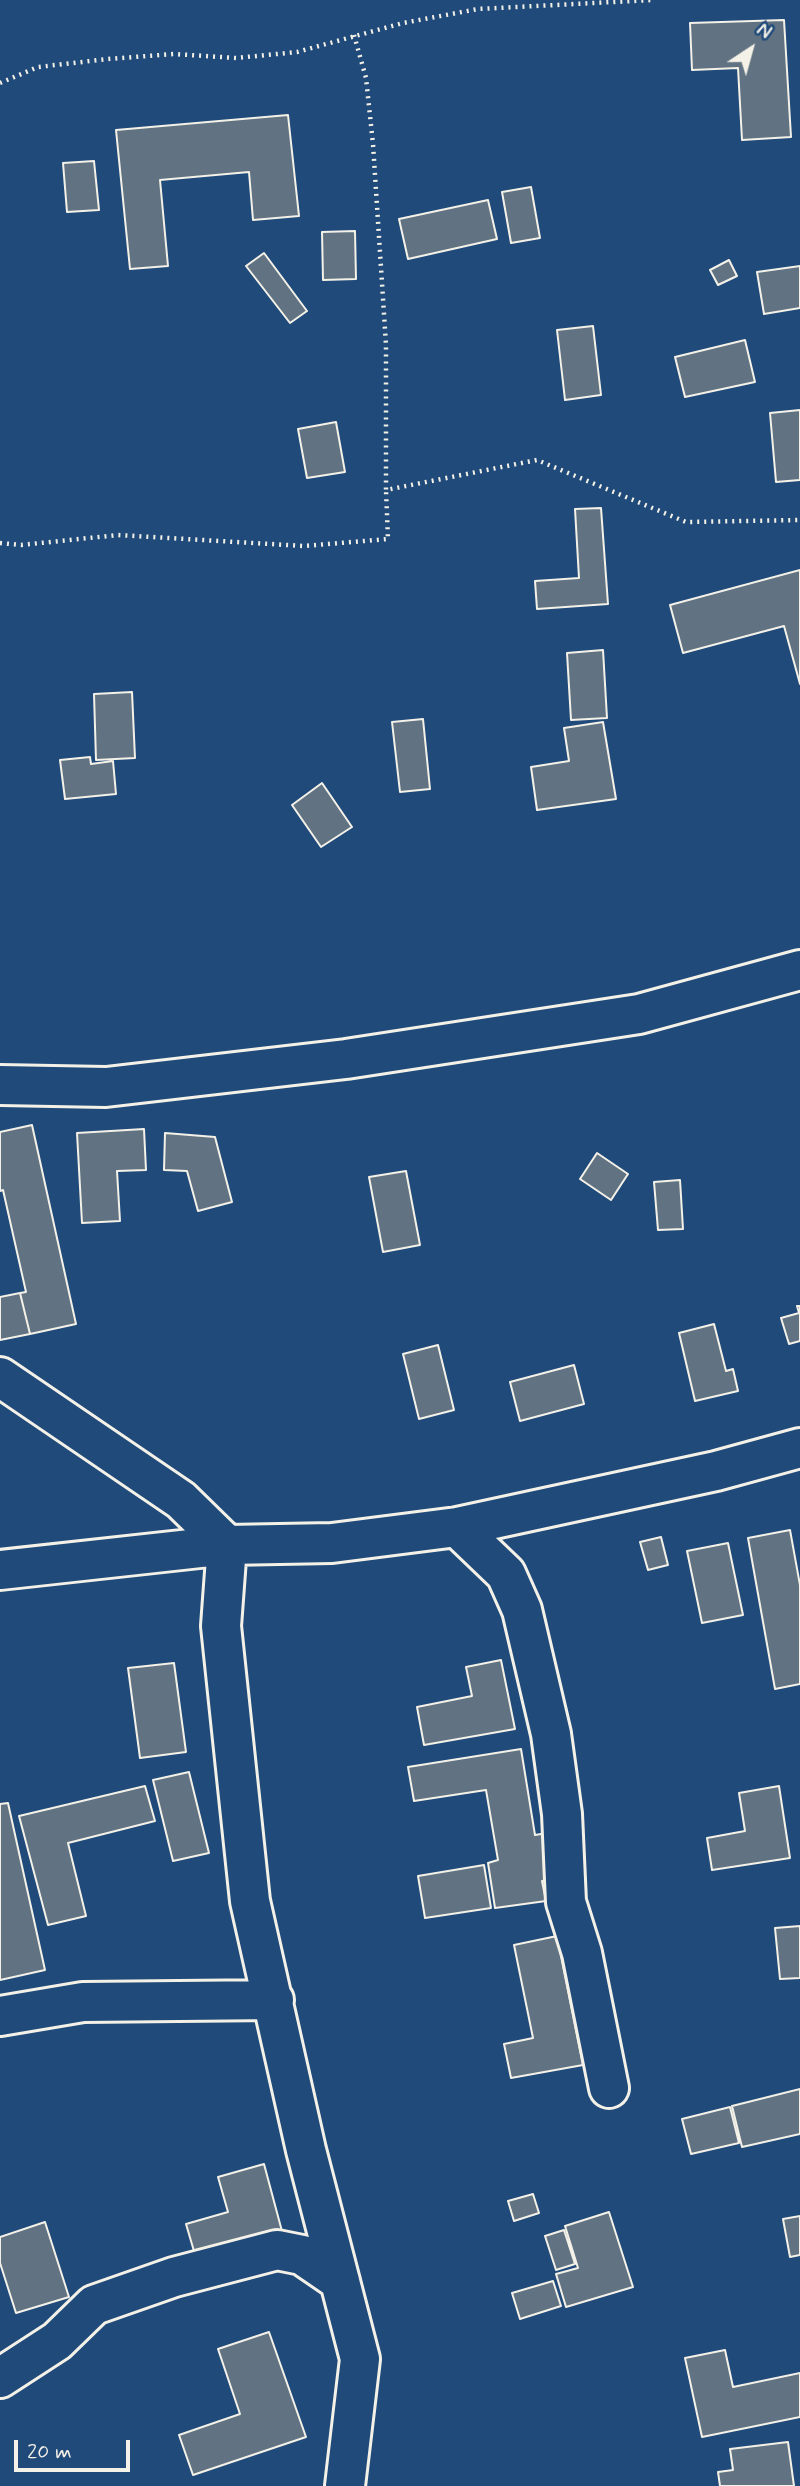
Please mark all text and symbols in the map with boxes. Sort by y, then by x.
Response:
north arrow [716,14,786,84]
text: N [751,18,776,45]
scale bar [18,2426,133,2470]
text: 20 m [27,2438,72,2466]

